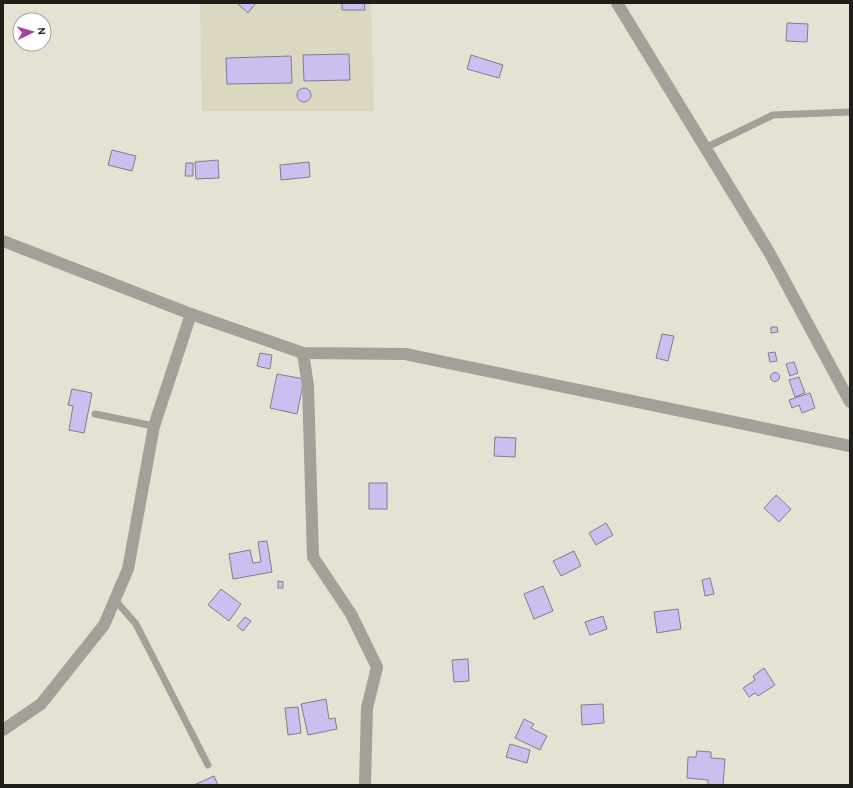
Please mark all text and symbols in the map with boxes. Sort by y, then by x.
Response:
north arrow [12,12,52,52]
text: N [35,27,48,36]

